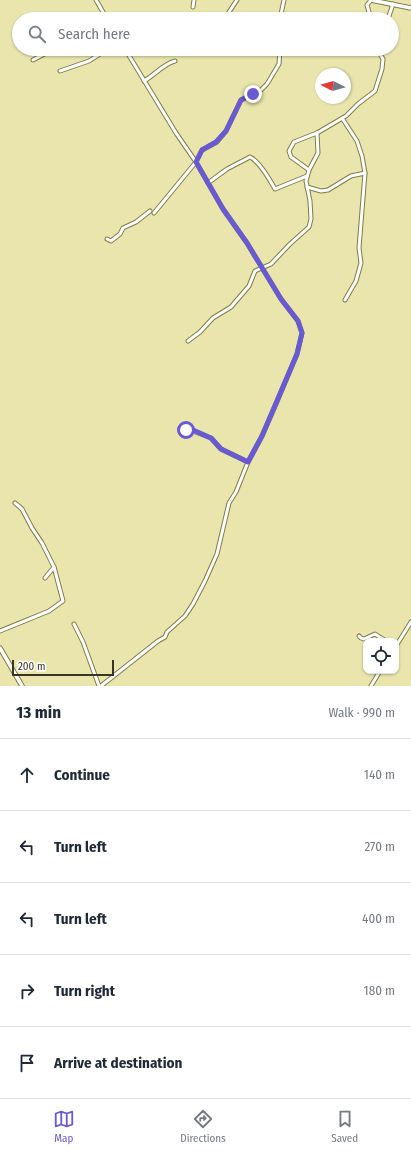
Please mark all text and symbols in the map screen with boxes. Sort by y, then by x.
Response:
search box [12,12,399,56]
icon: search [26,23,48,45]
text: Search here [58,25,130,43]
north arrow [315,68,351,104]
route end [244,85,262,103]
route start [177,421,195,439]
map controls [363,638,399,674]
button: locate [363,638,399,674]
scale bar [12,658,114,677]
text: 200 m [18,660,45,673]
text: 13 min [16,702,61,723]
text: Walk · 990 m [329,705,395,720]
icon: ahead [16,764,38,786]
text: Continue [54,766,110,784]
text: 140 m [364,767,395,782]
icon: left [16,836,38,858]
text: Turn left [54,838,107,856]
text: 270 m [364,839,395,854]
icon: left [16,908,38,930]
text: Turn left [54,910,107,928]
text: 400 m [362,911,395,926]
icon: right [16,980,38,1002]
text: Turn right [54,982,115,1000]
text: 180 m [364,983,395,998]
icon: arrive [16,1052,38,1074]
text: Arrive at destination [54,1054,182,1072]
tab: Map [53,1108,75,1145]
tab: Directions [180,1108,226,1145]
tab: Saved [331,1108,358,1145]

